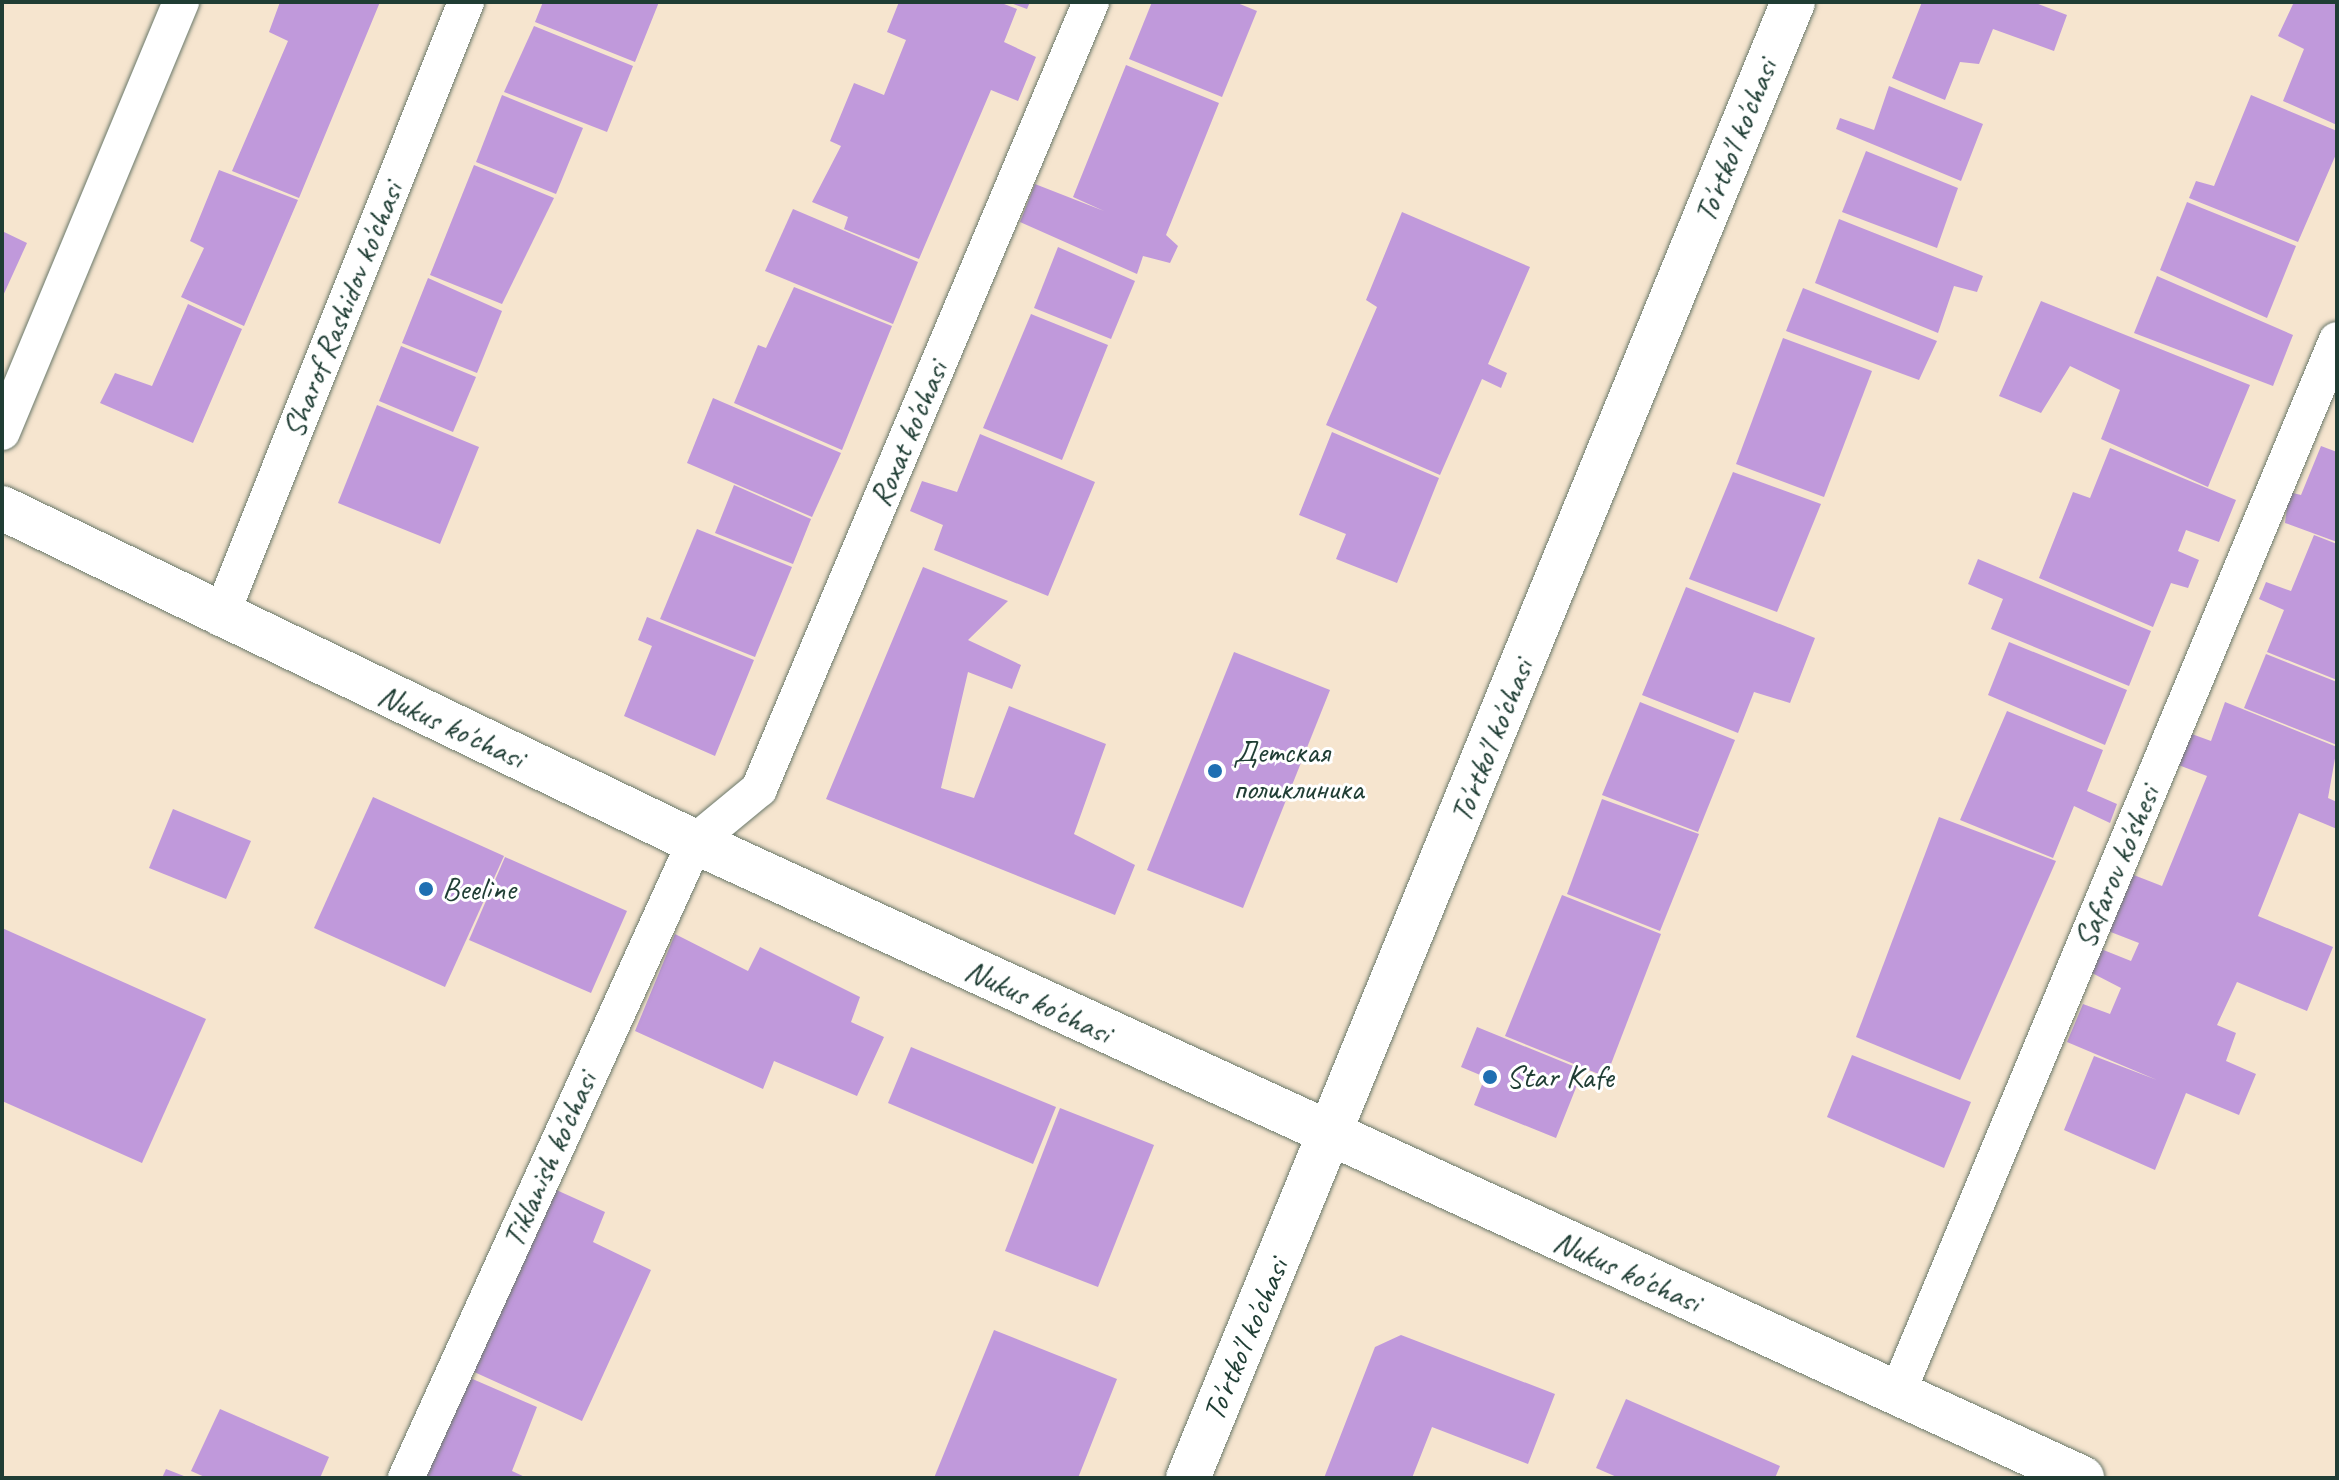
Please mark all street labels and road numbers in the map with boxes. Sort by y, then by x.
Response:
street label: To'rtko'l ko'chasi [1686,54,1786,228]
street label: Sharof Rashidov ko'chasi [274,176,412,444]
street label: Roxat ko'chasi [861,356,957,512]
street label: To'rtko'l ko'chasi [1442,654,1542,828]
street label: Nukus ko'chasi [372,676,530,778]
street label: Safarov ko'shesi [2066,780,2168,954]
street label: Nukus ko'chasi [959,951,1117,1053]
street label: Tiklanish ko'chasi [494,1066,606,1254]
street label: Nukus ko'chasi [1547,1222,1707,1322]
street label: To'rtko'l ko'chasi [1195,1253,1297,1427]

